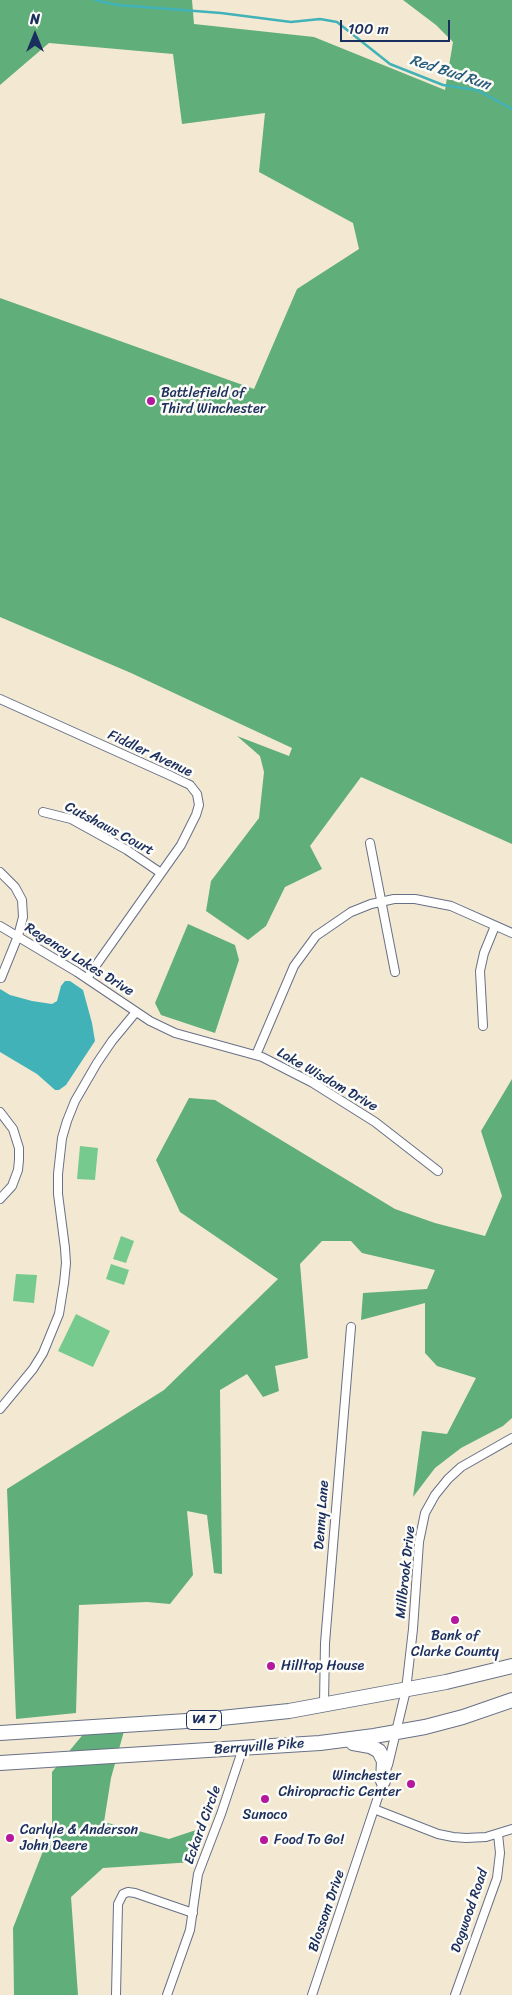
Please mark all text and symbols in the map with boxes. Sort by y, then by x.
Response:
text: N [30,7,40,32]
north arrow [10,10,60,60]
scale bar [342,10,452,42]
text: 100 m [348,16,389,42]
water label: Red Bud Run [408,52,492,94]
place label: Battlefield of Third Winchester [161,385,266,418]
marker: Battlefield of Third Winchester [145,395,157,407]
street label: Fiddler Avenue [105,727,195,781]
street label: Cutshaws Court [62,799,156,859]
street label: Regency Lakes Drive [21,920,137,1000]
street label: Lake Wisdom Drive [274,1044,380,1116]
street label: Denny Lane [311,1480,333,1550]
street label: Millbrook Drive [393,1525,419,1619]
marker: Bank of Clarke County [449,1614,461,1626]
place label: Bank of Clarke County [411,1628,499,1660]
place label: Hilltop House [281,1658,364,1674]
marker: Hilltop House [265,1660,277,1672]
road number: VA 7 [186,1710,222,1730]
street label: Berryville Pike [213,1735,305,1759]
place label: Winchester Chiropractic Center [278,1768,401,1800]
marker: Winchester Chiropractic Center [405,1778,417,1790]
street label: Eckard Circle [181,1783,225,1867]
marker: Sunoco [259,1793,271,1805]
place label: Sunoco [243,1807,287,1823]
place label: Carlyle & Anderson John Deere [20,1822,138,1854]
marker: Carlyle & Anderson John Deere [4,1832,16,1844]
place label: Food To Go! [274,1832,344,1848]
marker: Food To Go! [258,1834,270,1846]
street label: Dogwood Road [448,1867,492,1955]
street label: Blossom Drive [305,1868,349,1954]

